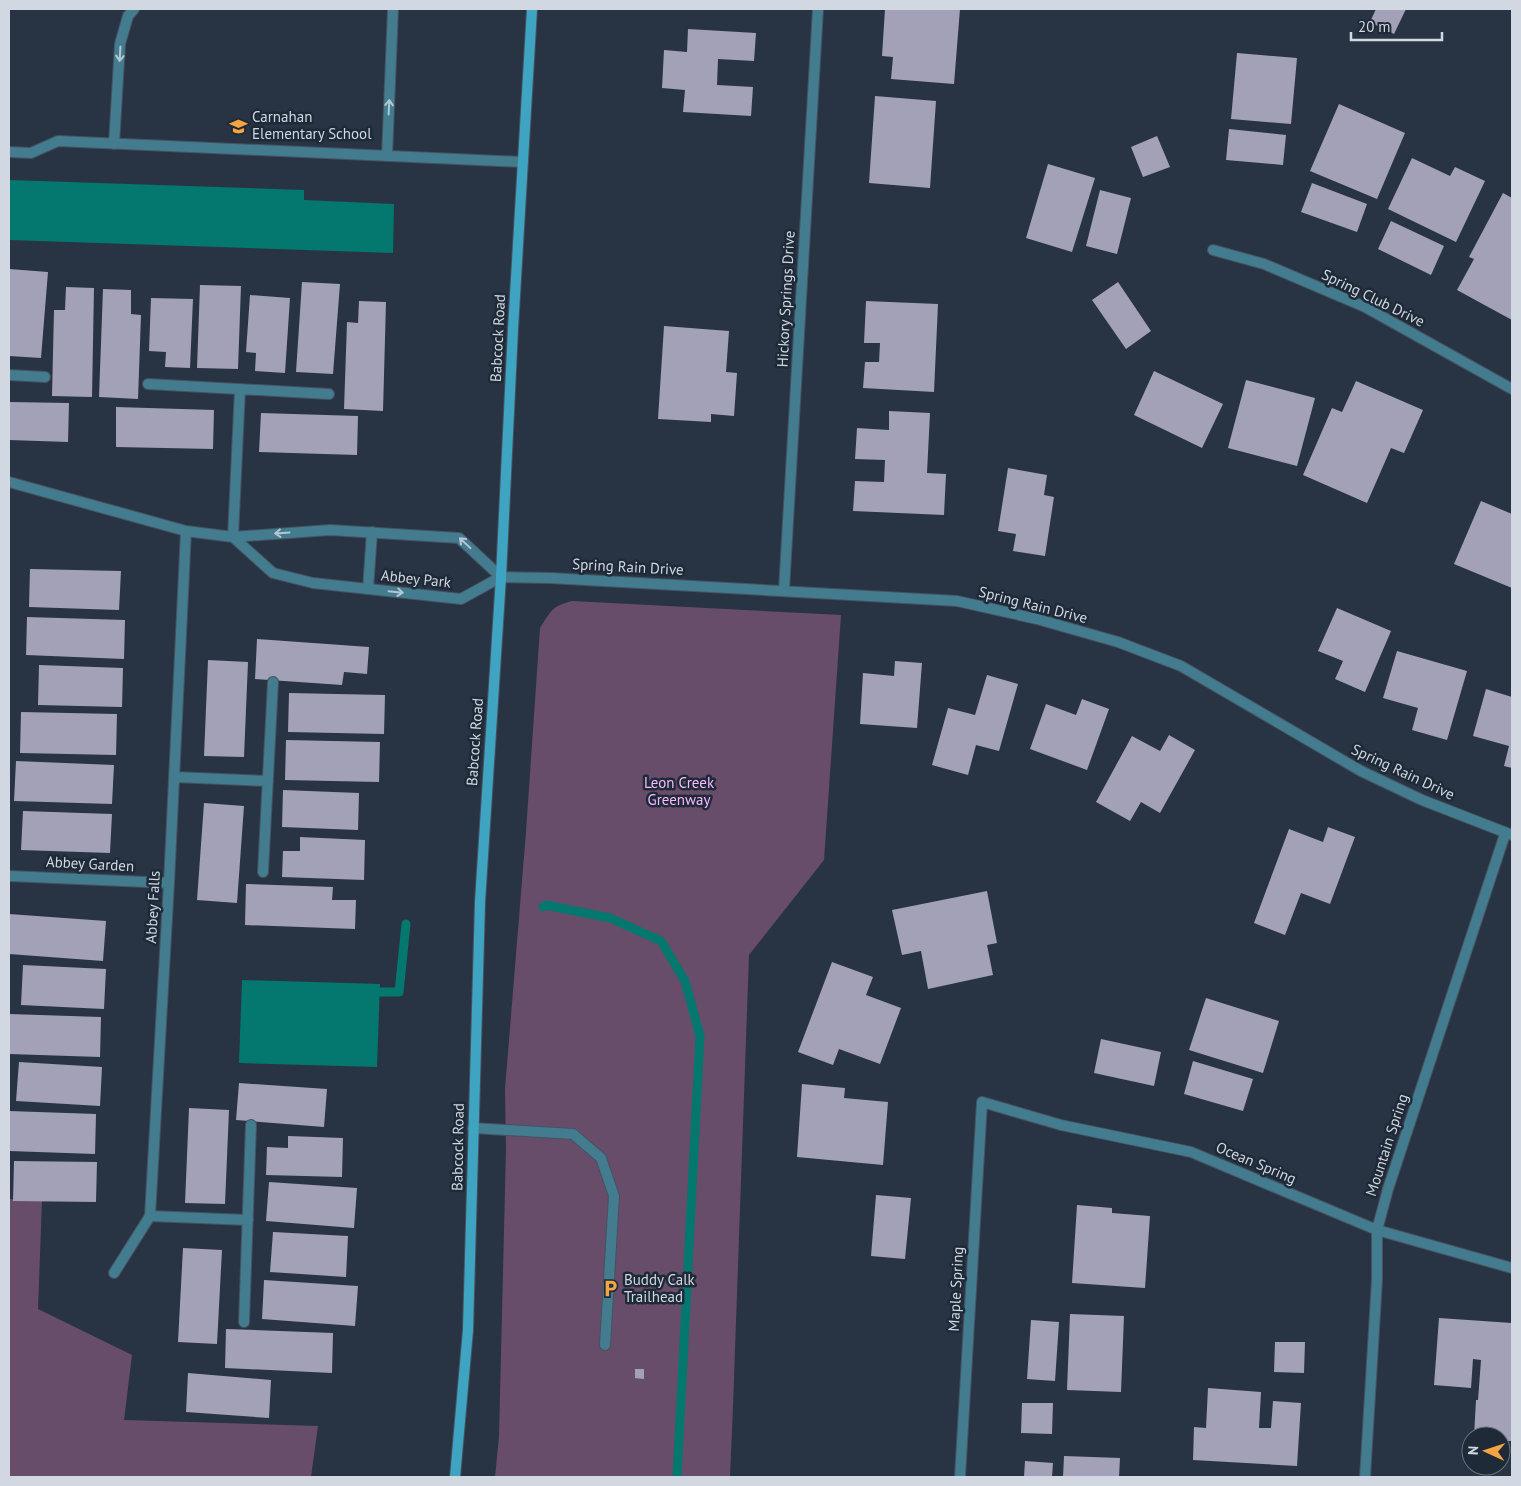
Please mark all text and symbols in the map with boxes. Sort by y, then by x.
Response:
scale bar [1351,10,1442,42]
text: 20 m [1358,17,1391,36]
one-way arrow [115,46,124,62]
one-way arrow [384,100,394,116]
place label: Carnahan Elementary School [252,107,372,143]
school or university icon: Carnahan Elementary School [228,116,248,136]
street label: Hickory Springs Drive [772,230,799,368]
street label: Spring Club Drive [1319,264,1428,331]
street label: Babcock Road [486,294,509,382]
one-way arrow [274,529,290,538]
one-way arrow [459,537,472,549]
street label: Spring Rain Drive [572,554,684,579]
street label: Abbey Park [380,565,453,592]
street label: Spring Rain Drive [977,582,1090,627]
one-way arrow [388,587,404,597]
street label: Babcock Road [462,697,487,787]
street label: Spring Rain Drive [1349,739,1458,804]
park label: Leon Creek Greenway [644,773,715,809]
street label: Abbey Garden [45,852,135,875]
street label: Abbey Falls [141,870,164,944]
street label: Mountain Spring [1361,1091,1412,1198]
street label: Babcock Road [447,1103,468,1191]
street label: Ocean Spring [1213,1137,1299,1188]
street label: Maple Spring [944,1246,967,1332]
place label: Buddy Calk Trailhead [624,1270,696,1306]
parking icon: Buddy Calk Trailhead [600,1279,620,1299]
north arrow [1461,1426,1511,1476]
text: N [1464,1445,1482,1455]

